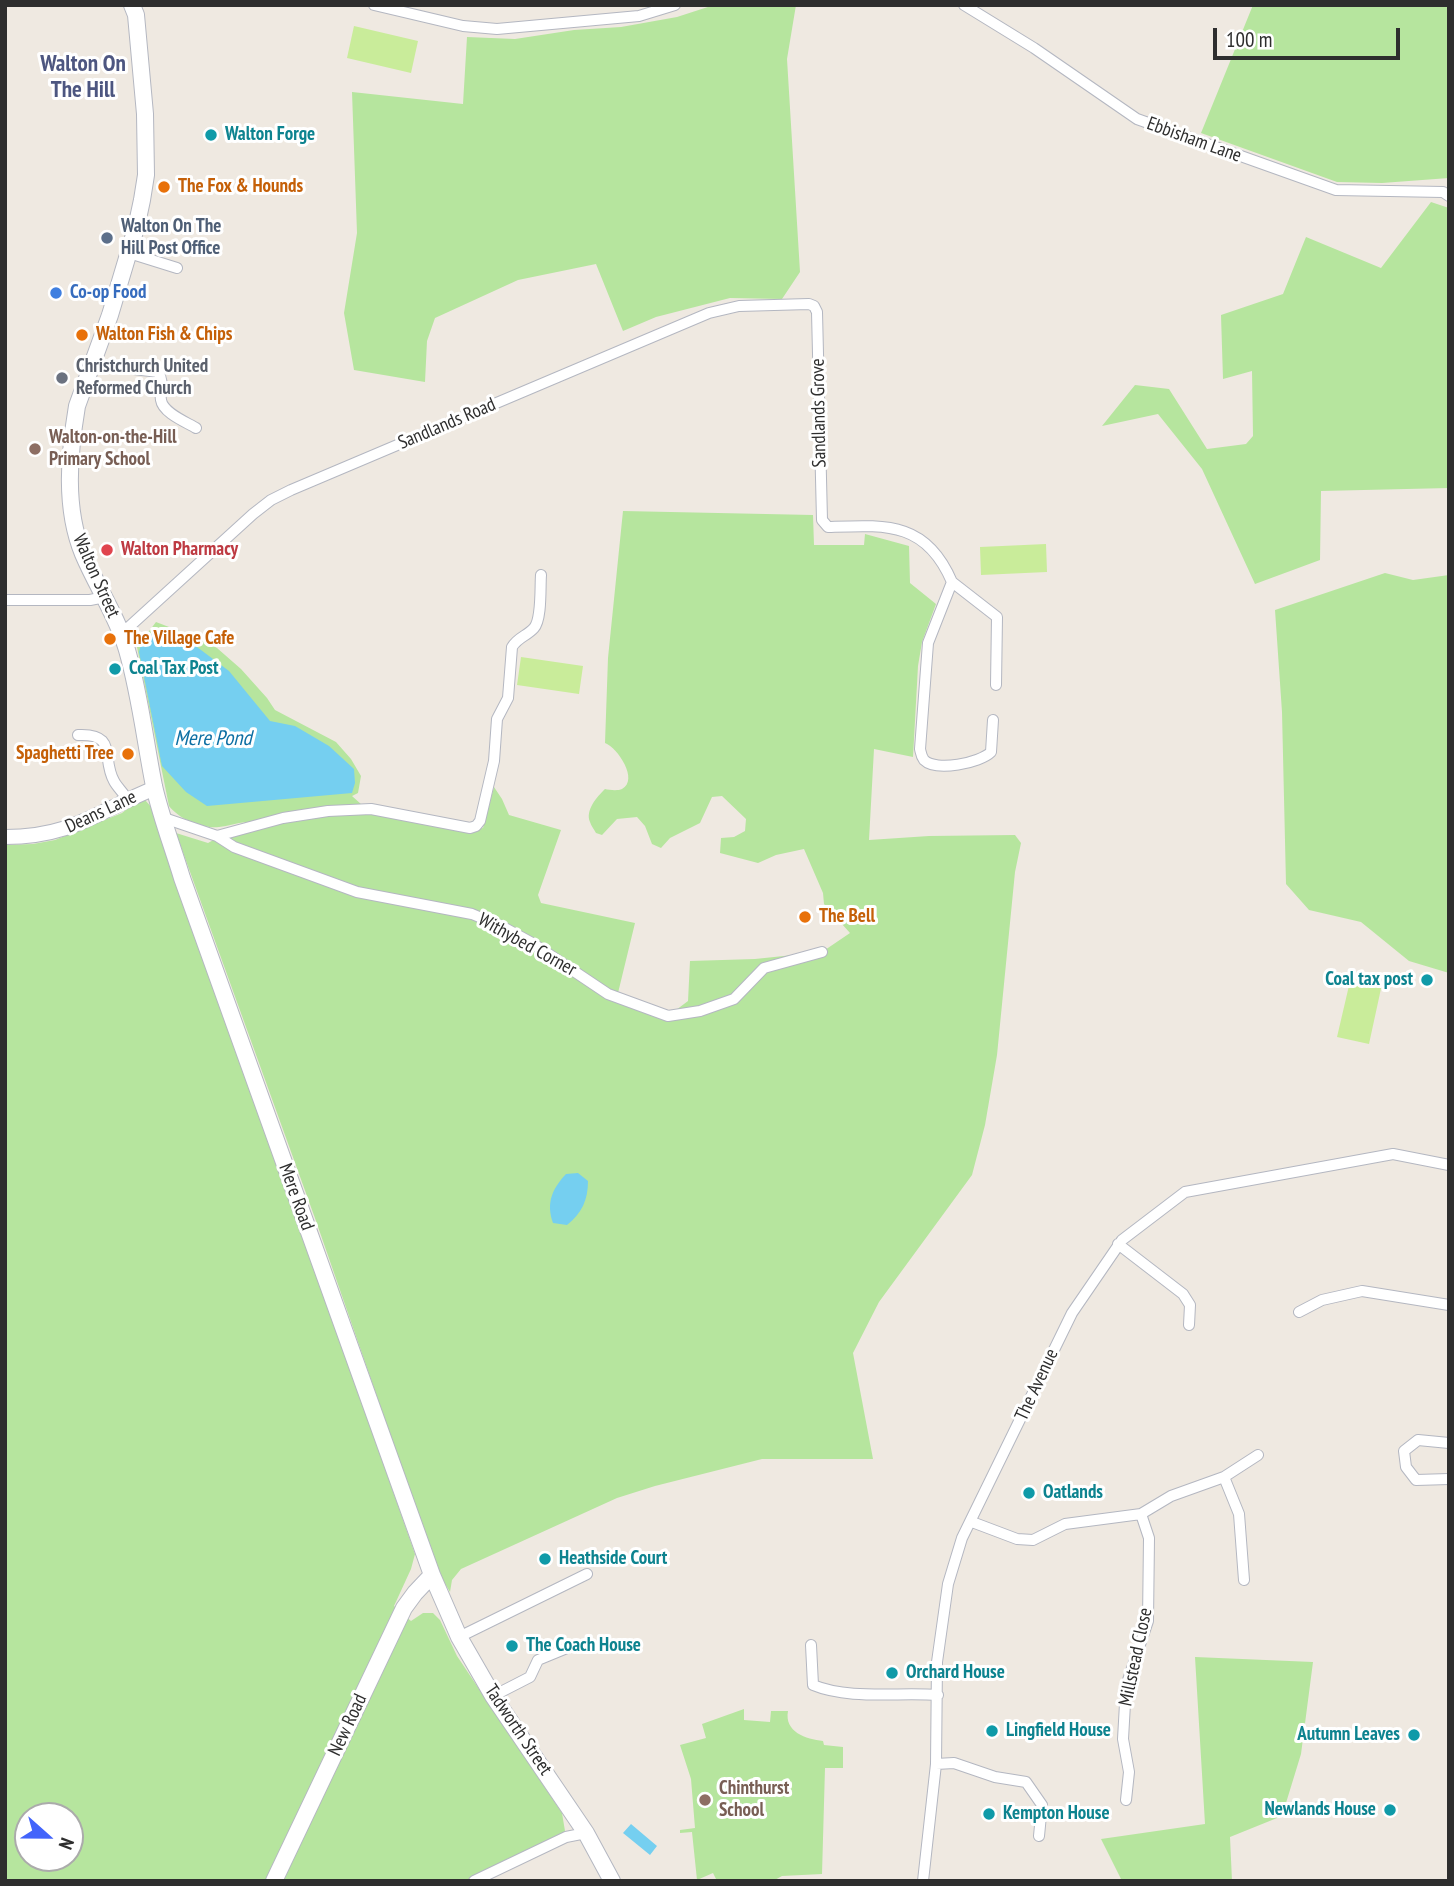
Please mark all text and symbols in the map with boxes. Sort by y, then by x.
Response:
scale bar [1216,14,1403,58]
text: 100 m [1226,26,1272,53]
district label: Walton On The Hill [40,50,126,104]
street label: Ebbisham Lane [1144,112,1244,168]
place label: Walton Forge [225,124,315,146]
marker: Walton Forge [203,127,219,143]
place label: The Fox & Hounds [178,176,303,198]
marker: The Fox & Hounds [156,179,172,195]
place label: Walton On The Hill Post Office [121,216,221,260]
marker: Walton On The Hill Post Office [99,230,115,246]
place label: Co-op Food [70,282,146,304]
marker: Co-op Food [48,285,64,301]
place label: Walton Fish & Chips [96,324,232,346]
marker: Walton Fish & Chips [74,327,90,343]
place label: Christchurch United Reformed Church [76,356,208,400]
street label: Sandlands Grove [807,358,831,468]
marker: Christchurch United Reformed Church [54,370,70,386]
street label: Sandlands Road [395,393,499,455]
place label: Walton-on-the-Hill Primary School [49,427,177,471]
marker: Walton-on-the-Hill Primary School [27,441,43,457]
street label: Walton Street [67,531,125,621]
place label: Walton Pharmacy [121,539,238,561]
marker: Walton Pharmacy [99,542,115,558]
place label: The Village Cafe [124,628,235,650]
marker: The Village Cafe [102,631,118,647]
place label: Coal Tax Post [129,658,219,680]
marker: Coal Tax Post [107,661,123,677]
water label: Mere Pond [174,726,252,752]
place label: Spaghetti Tree [16,743,114,765]
marker: Spaghetti Tree [120,746,136,762]
street label: Deans Lane [62,786,140,838]
place label: The Bell [819,906,875,928]
street label: Withybed Corner [474,909,580,981]
marker: The Bell [797,909,813,925]
place label: Coal tax post [1325,969,1413,991]
marker: Coal tax post [1419,972,1435,988]
street label: Mere Road [273,1160,319,1234]
street label: The Avenue [1010,1345,1064,1425]
place label: Oatlands [1043,1482,1103,1504]
marker: Oatlands [1021,1485,1037,1501]
place label: Heathside Court [559,1548,667,1570]
marker: Heathside Court [537,1551,553,1567]
street label: Millstead Close [1114,1606,1158,1708]
place label: The Coach House [526,1635,641,1657]
marker: The Coach House [504,1638,520,1654]
place label: Orchard House [906,1662,1005,1684]
marker: Orchard House [884,1665,900,1681]
street label: Tadworth Street [479,1680,557,1780]
street label: New Road [324,1690,372,1760]
place label: Lingfield House [1006,1720,1111,1742]
marker: Lingfield House [984,1723,1000,1739]
place label: Autumn Leaves [1297,1724,1400,1746]
marker: Autumn Leaves [1406,1727,1422,1743]
place label: Chinthurst School [719,1778,789,1822]
marker: Chinthurst School [697,1792,713,1808]
place label: Newlands House [1264,1799,1376,1821]
north arrow [14,1802,84,1872]
marker: Newlands House [1382,1802,1398,1818]
place label: Kempton House [1003,1803,1110,1825]
marker: Kempton House [981,1806,997,1822]
text: N [54,1835,80,1853]

